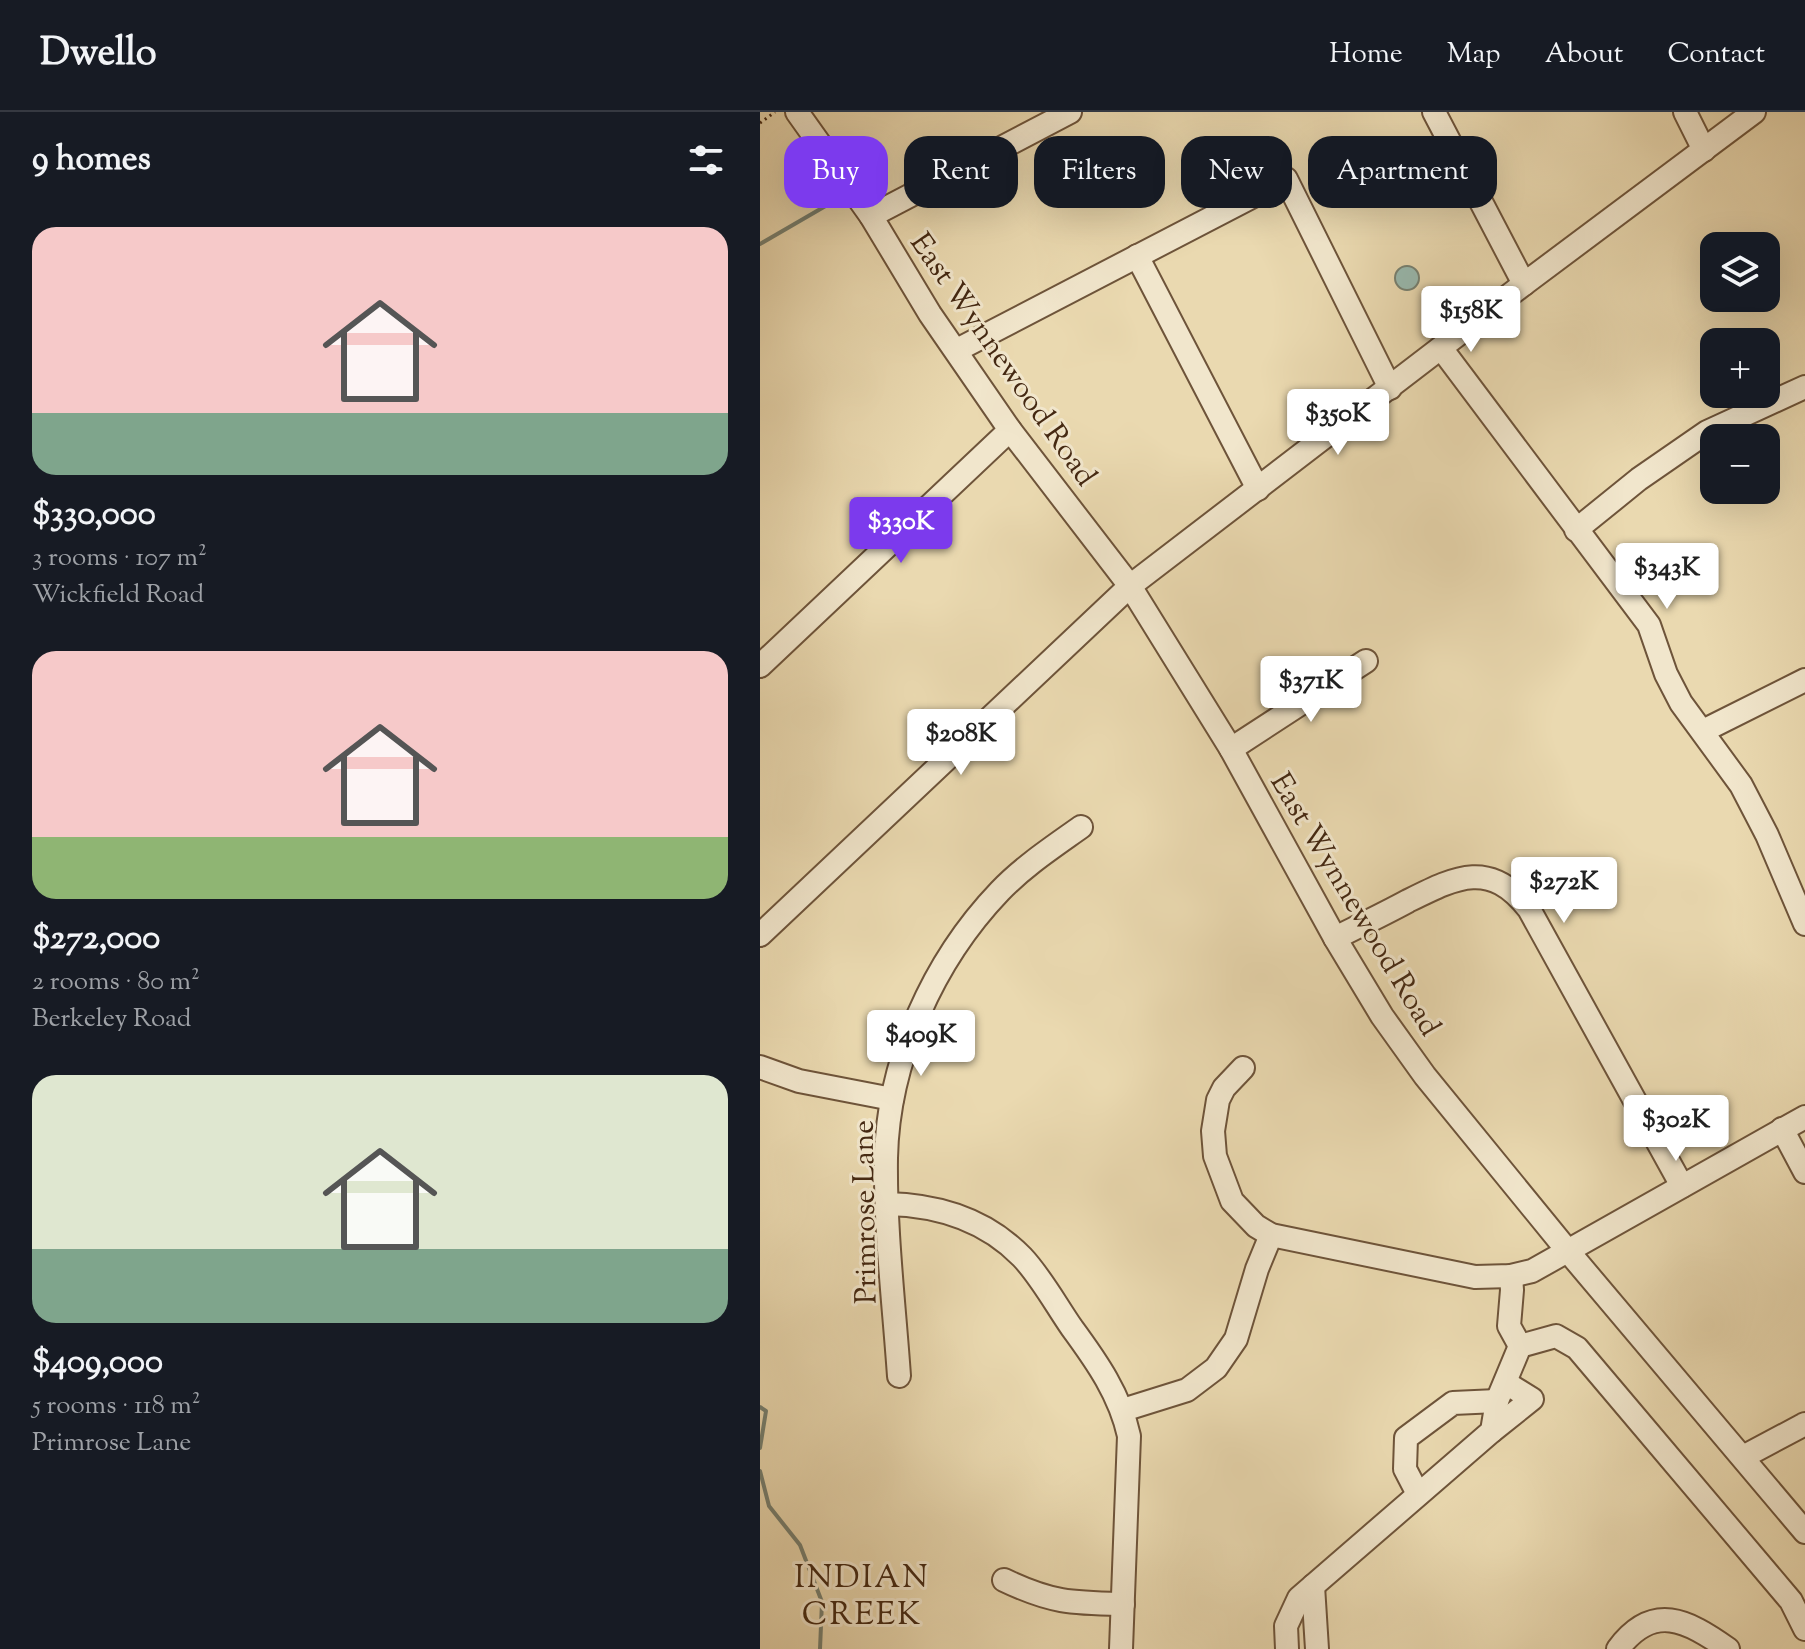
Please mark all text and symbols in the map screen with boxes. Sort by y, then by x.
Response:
text: Dwello [40,28,157,82]
text: Home [1329,35,1403,75]
text: Map [1447,35,1501,75]
text: About [1545,35,1623,75]
text: Contact [1667,35,1765,75]
text: 9 homes [32,136,151,185]
chip: Buy [784,136,888,208]
chip: Rent [904,136,1018,208]
chip: Filters [1034,136,1165,208]
chip: New [1181,136,1292,208]
chip: Apartment [1308,136,1497,208]
icon: filters [684,138,728,182]
street label: East Wynnewood Road [898,225,1106,496]
map controls [1700,232,1780,504]
button: layers [1700,232,1780,312]
icon: home [308,279,452,423]
pin: $158K [1415,286,1527,354]
text: $158K [1439,293,1503,330]
button: + [1700,328,1780,408]
pin: $350K [1282,389,1394,457]
text: $350K [1305,396,1371,433]
button: − [1700,424,1780,504]
text: $330,000 [32,491,156,540]
pin: $330K [845,497,957,565]
text: $330K [867,504,935,541]
text: 3 rooms · 107 m² [32,540,207,577]
pin: $343K [1611,543,1723,611]
text: $343K [1634,550,1700,587]
text: Wickfield Road [32,577,204,614]
pin: $371K [1255,656,1367,724]
text: $371K [1278,663,1344,700]
icon: home [308,703,452,847]
pin: $208K [905,709,1017,777]
text: $208K [925,716,997,753]
street label: East Wynnewood Road [1258,765,1450,1045]
pin: $272K [1508,857,1620,925]
text: $272K [1529,864,1599,901]
text: $272,000 [32,915,160,964]
text: 2 rooms · 80 m² [32,964,200,1001]
text: Berkeley Road [32,1001,191,1038]
pin: $409K [865,1010,977,1078]
text: $409K [885,1017,957,1054]
pin: $302K [1620,1095,1732,1163]
text: $302K [1642,1102,1710,1139]
street label: Primrose Lane [843,1120,890,1304]
icon: home [308,1127,452,1271]
text: $409,000 [32,1339,163,1388]
text: 5 rooms · 118 m² [32,1388,200,1425]
text: Primrose Lane [32,1425,191,1462]
district label: INDIAN CREEK [794,1556,930,1639]

